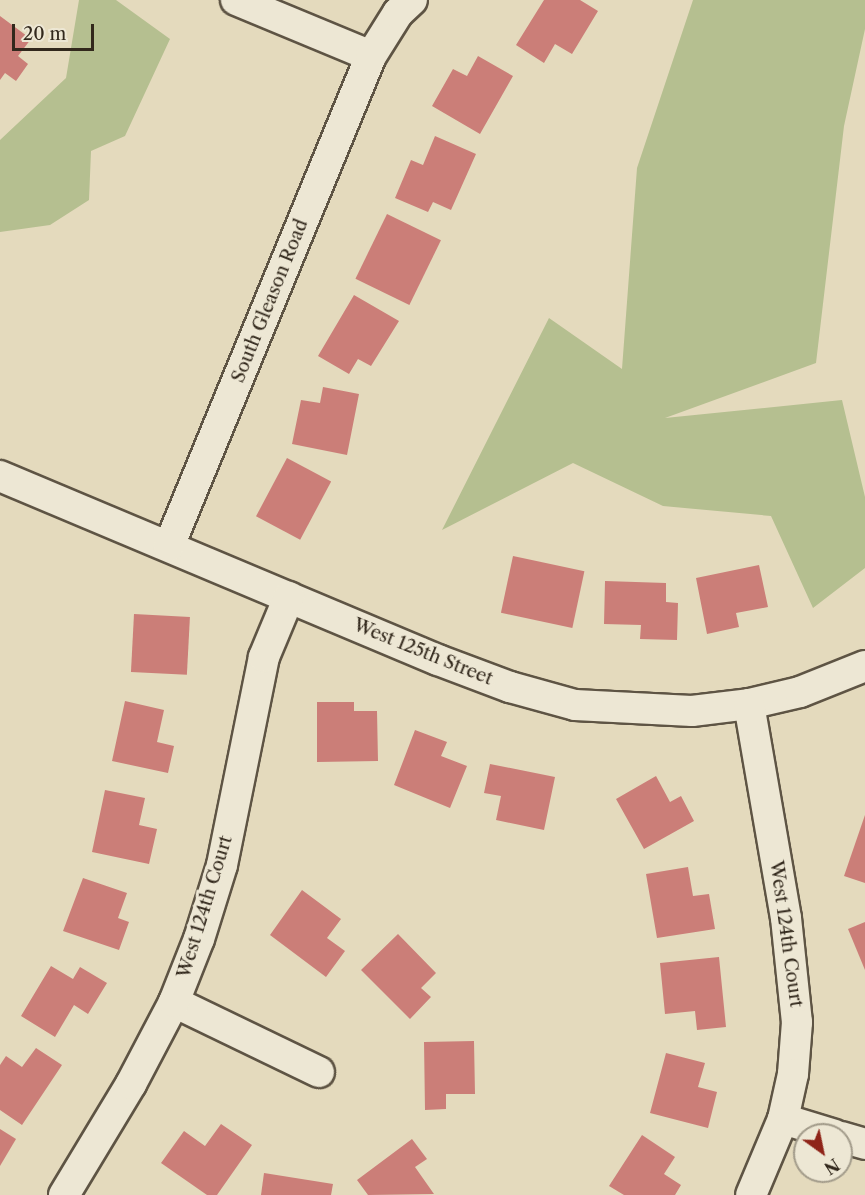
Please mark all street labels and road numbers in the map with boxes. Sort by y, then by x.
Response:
street label: South Gleason Road [227,216,313,386]
street label: West 125th Street [350,614,496,690]
street label: West 124th Court [173,833,237,981]
street label: West 124th Court [765,859,807,1009]

